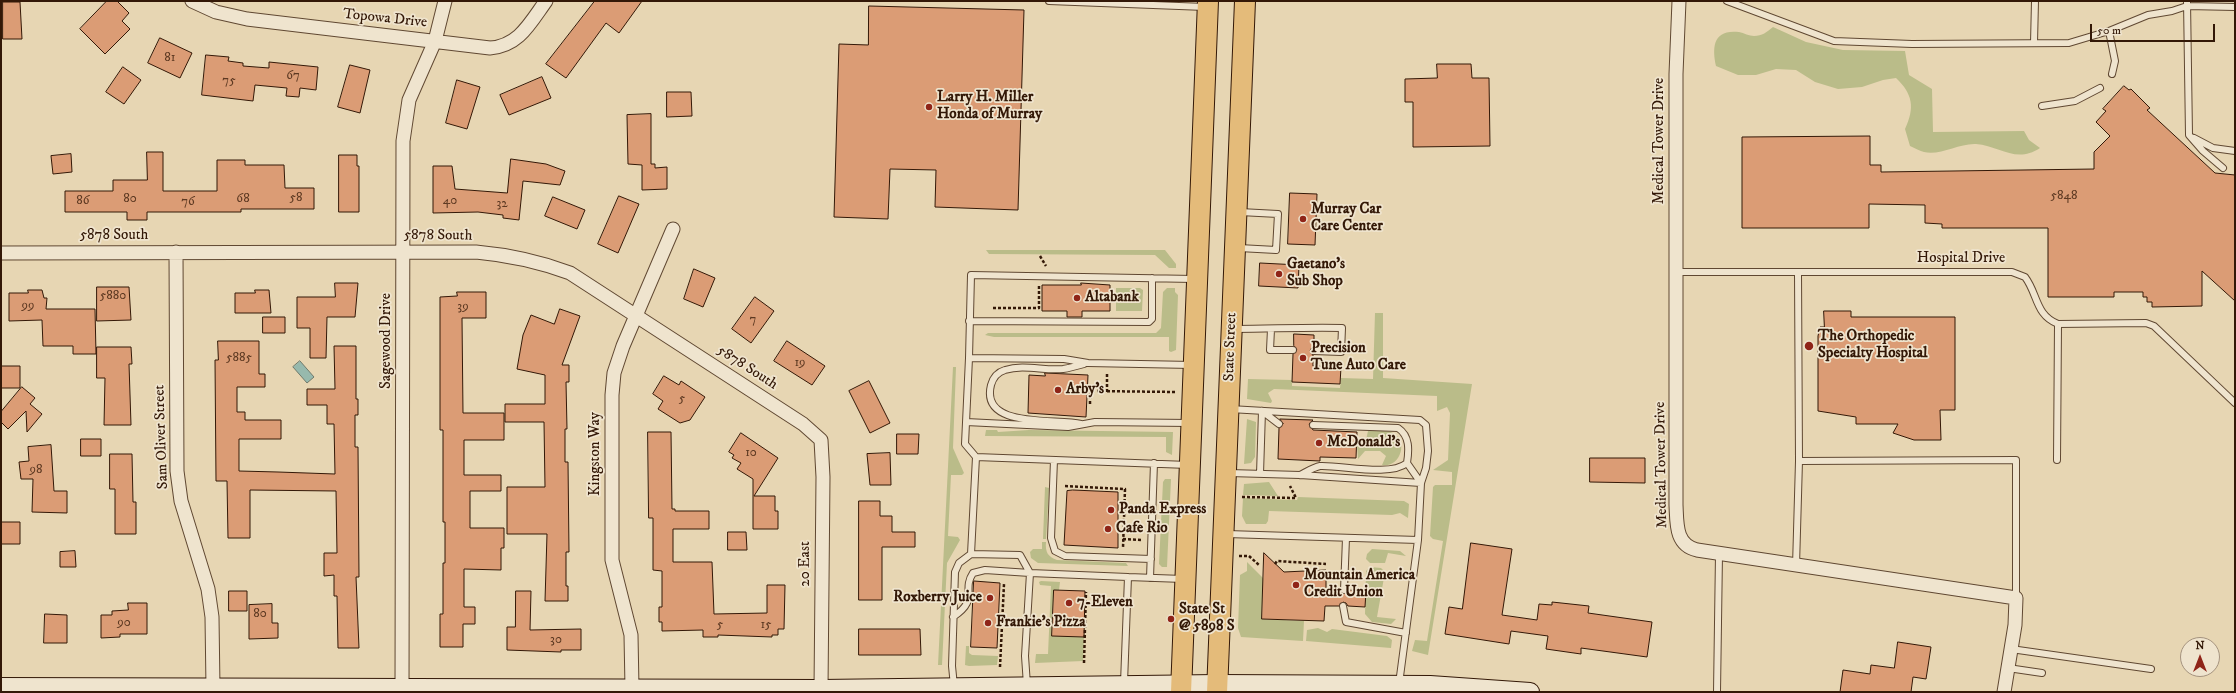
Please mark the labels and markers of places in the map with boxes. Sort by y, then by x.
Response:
place label: Larry H. Miller Honda of Murray [937,89,1042,124]
marker: Larry H. Miller Honda of Murray [924,102,934,112]
place label: Murray Car Care Center [1311,201,1383,236]
marker: Murray Car Care Center [1298,214,1308,224]
place label: Gaetano's Sub Shop [1287,256,1345,291]
marker: Gaetano's Sub Shop [1274,269,1284,279]
place label: Altabank [1085,289,1139,307]
marker: Altabank [1072,293,1082,303]
place label: The Orthopedic Specialty Hospital [1818,328,1928,363]
place label: Precision Tune Auto Care [1311,340,1406,375]
marker: The Orthopedic Specialty Hospital [1803,340,1815,352]
marker: Precision Tune Auto Care [1298,353,1308,363]
place label: Arby's [1066,381,1104,399]
marker: Arby's [1053,385,1063,395]
place label: McDonald's [1327,434,1400,452]
marker: McDonald's [1314,438,1324,448]
place label: Panda Express [1119,501,1206,519]
marker: Panda Express [1106,505,1116,515]
place label: Cafe Rio [1116,520,1168,538]
marker: Cafe Rio [1103,524,1113,534]
place label: Mountain America Credit Union [1304,567,1415,602]
marker: Mountain America Credit Union [1291,580,1301,590]
place label: Roxberry Juice [893,589,982,607]
marker: Roxberry Juice [985,593,995,603]
place label: 7-Eleven [1077,594,1133,612]
marker: 7-Eleven [1064,598,1074,608]
place label: State St @ 5898 S [1179,601,1235,636]
place label: Frankie's Pizza [996,614,1086,632]
marker: State St @ 5898 S [1166,614,1176,624]
marker: Frankie's Pizza [983,618,993,628]

